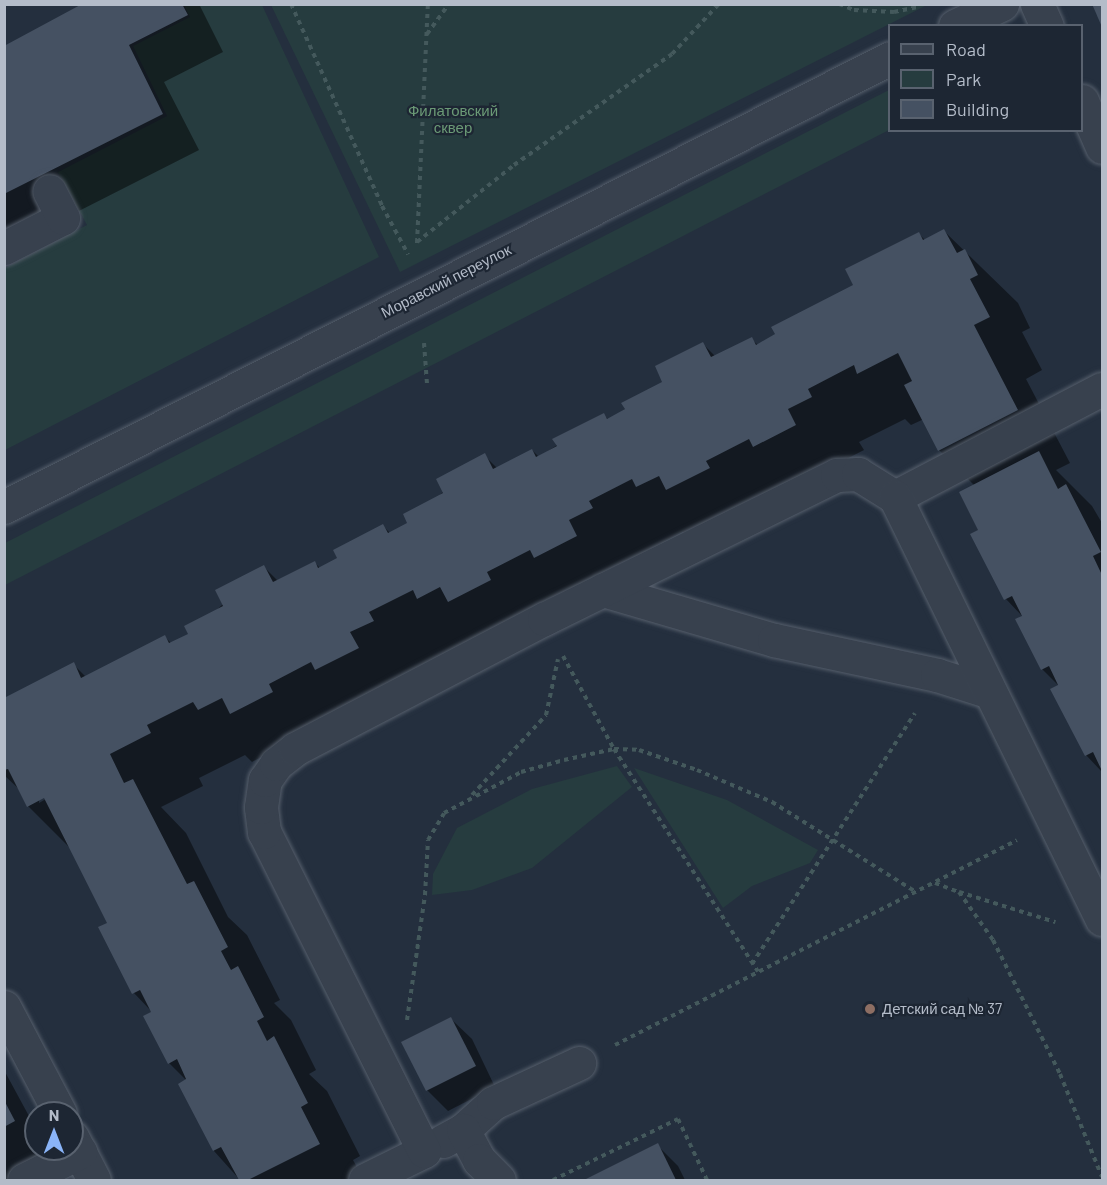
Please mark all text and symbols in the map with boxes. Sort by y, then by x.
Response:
legend [888,24,1083,132]
text: Road [946,38,986,60]
text: Park [946,68,981,90]
text: Building [946,98,1009,120]
park label: Филатовский сквер [408,101,498,136]
street label: Моравский переулок [378,240,514,322]
place label: Детский сад № 37 [882,1000,1002,1018]
marker: Детский сад № 37 [863,1002,877,1016]
north arrow [24,1101,84,1161]
text: N [49,1105,59,1124]

